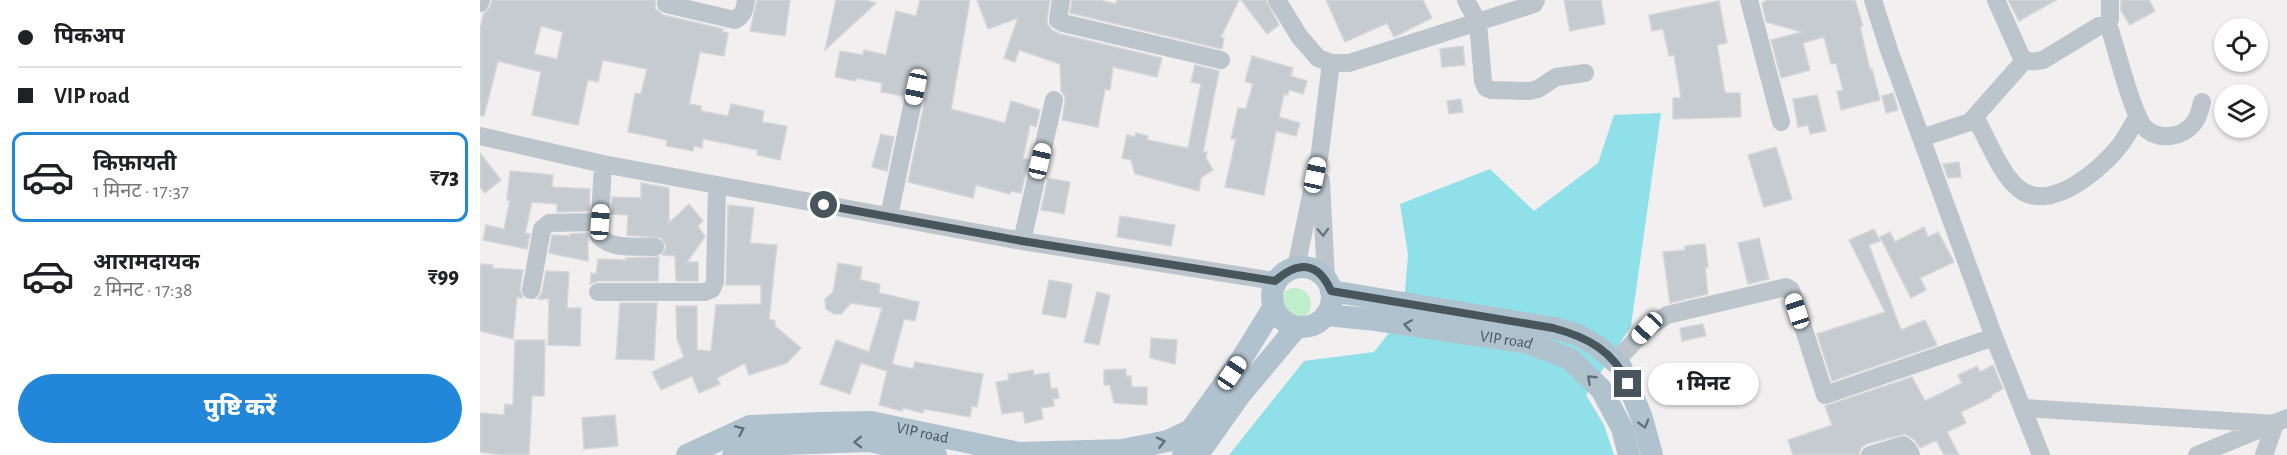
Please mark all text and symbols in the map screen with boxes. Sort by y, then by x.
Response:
map controls [2214,18,2268,138]
button: locate [2214,18,2268,72]
text: पिकअप [54,25,125,47]
car [903,68,929,106]
button: layers [2214,84,2268,138]
text: VIP road [54,85,129,107]
car [1027,141,1053,181]
icon: car [21,150,75,204]
text: किफ़ायती [93,152,177,174]
car [1302,156,1328,194]
text: ₹73 [430,166,459,188]
text: 1 मिनट · 17:37 [93,181,189,201]
route start [810,191,837,218]
car [590,203,610,241]
one-way arrow [1317,227,1330,236]
icon: car [21,249,75,303]
text: आरामदायक [93,251,200,273]
text: ₹99 [428,265,459,287]
text: 2 मिनट · 17:38 [93,280,192,300]
car [1783,291,1811,331]
car [1628,309,1666,347]
one-way arrow [1403,319,1413,331]
street label: VIP road [1479,328,1535,352]
car [1214,353,1250,393]
callout: 1 मिनट [1649,363,1760,405]
route end [1614,370,1641,397]
button: पुष्टि करें [18,374,462,443]
text: 1 मिनट [1677,374,1730,394]
one-way arrow [1587,375,1598,386]
one-way arrow [1637,418,1649,429]
street label: VIP road [895,420,950,446]
one-way arrow [734,426,745,438]
one-way arrow [853,435,862,448]
one-way arrow [1156,436,1166,449]

